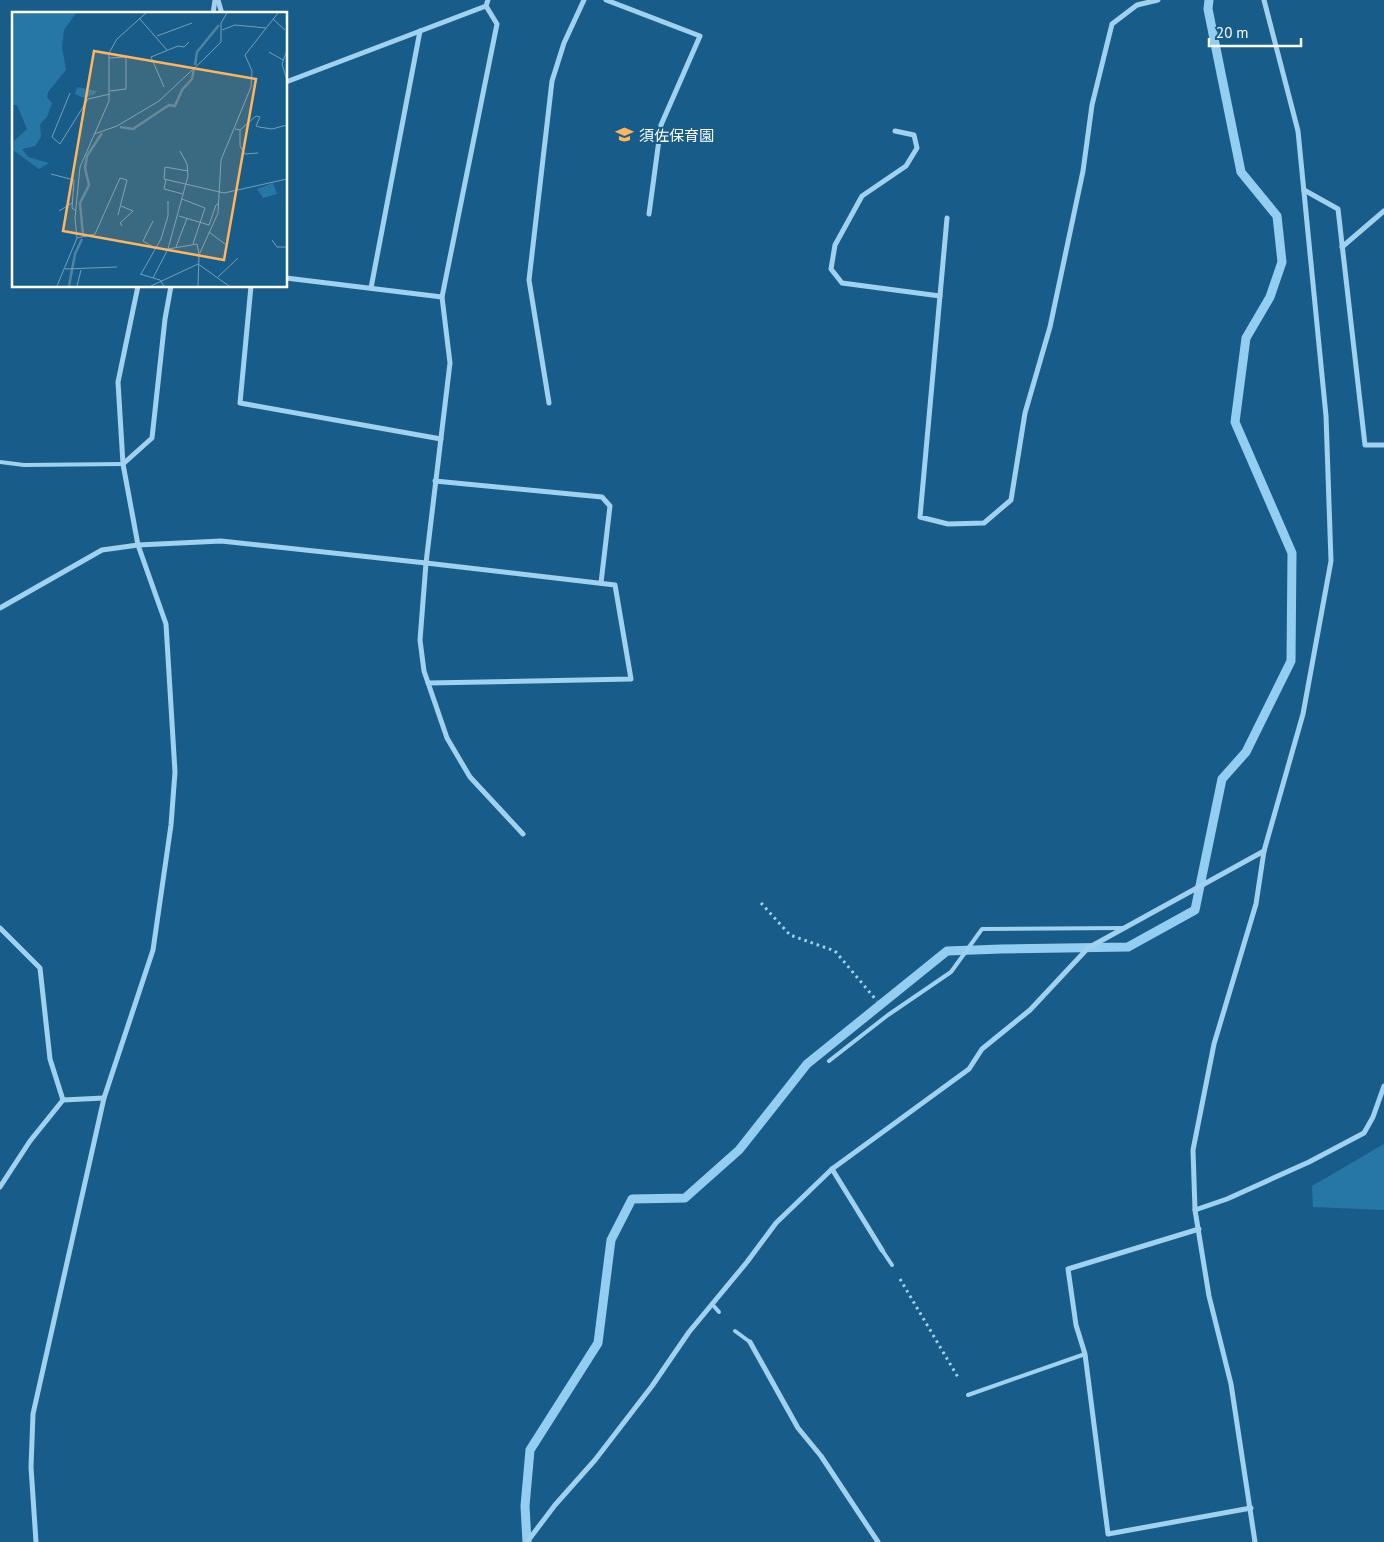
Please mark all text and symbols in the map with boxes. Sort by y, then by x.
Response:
inset map [12,12,288,288]
scale bar [1209,15,1302,47]
text: 20 m [1216,23,1249,42]
school or university icon: 須佐保育園 [615,125,635,145]
place label: 須佐保育園 [639,126,714,145]

